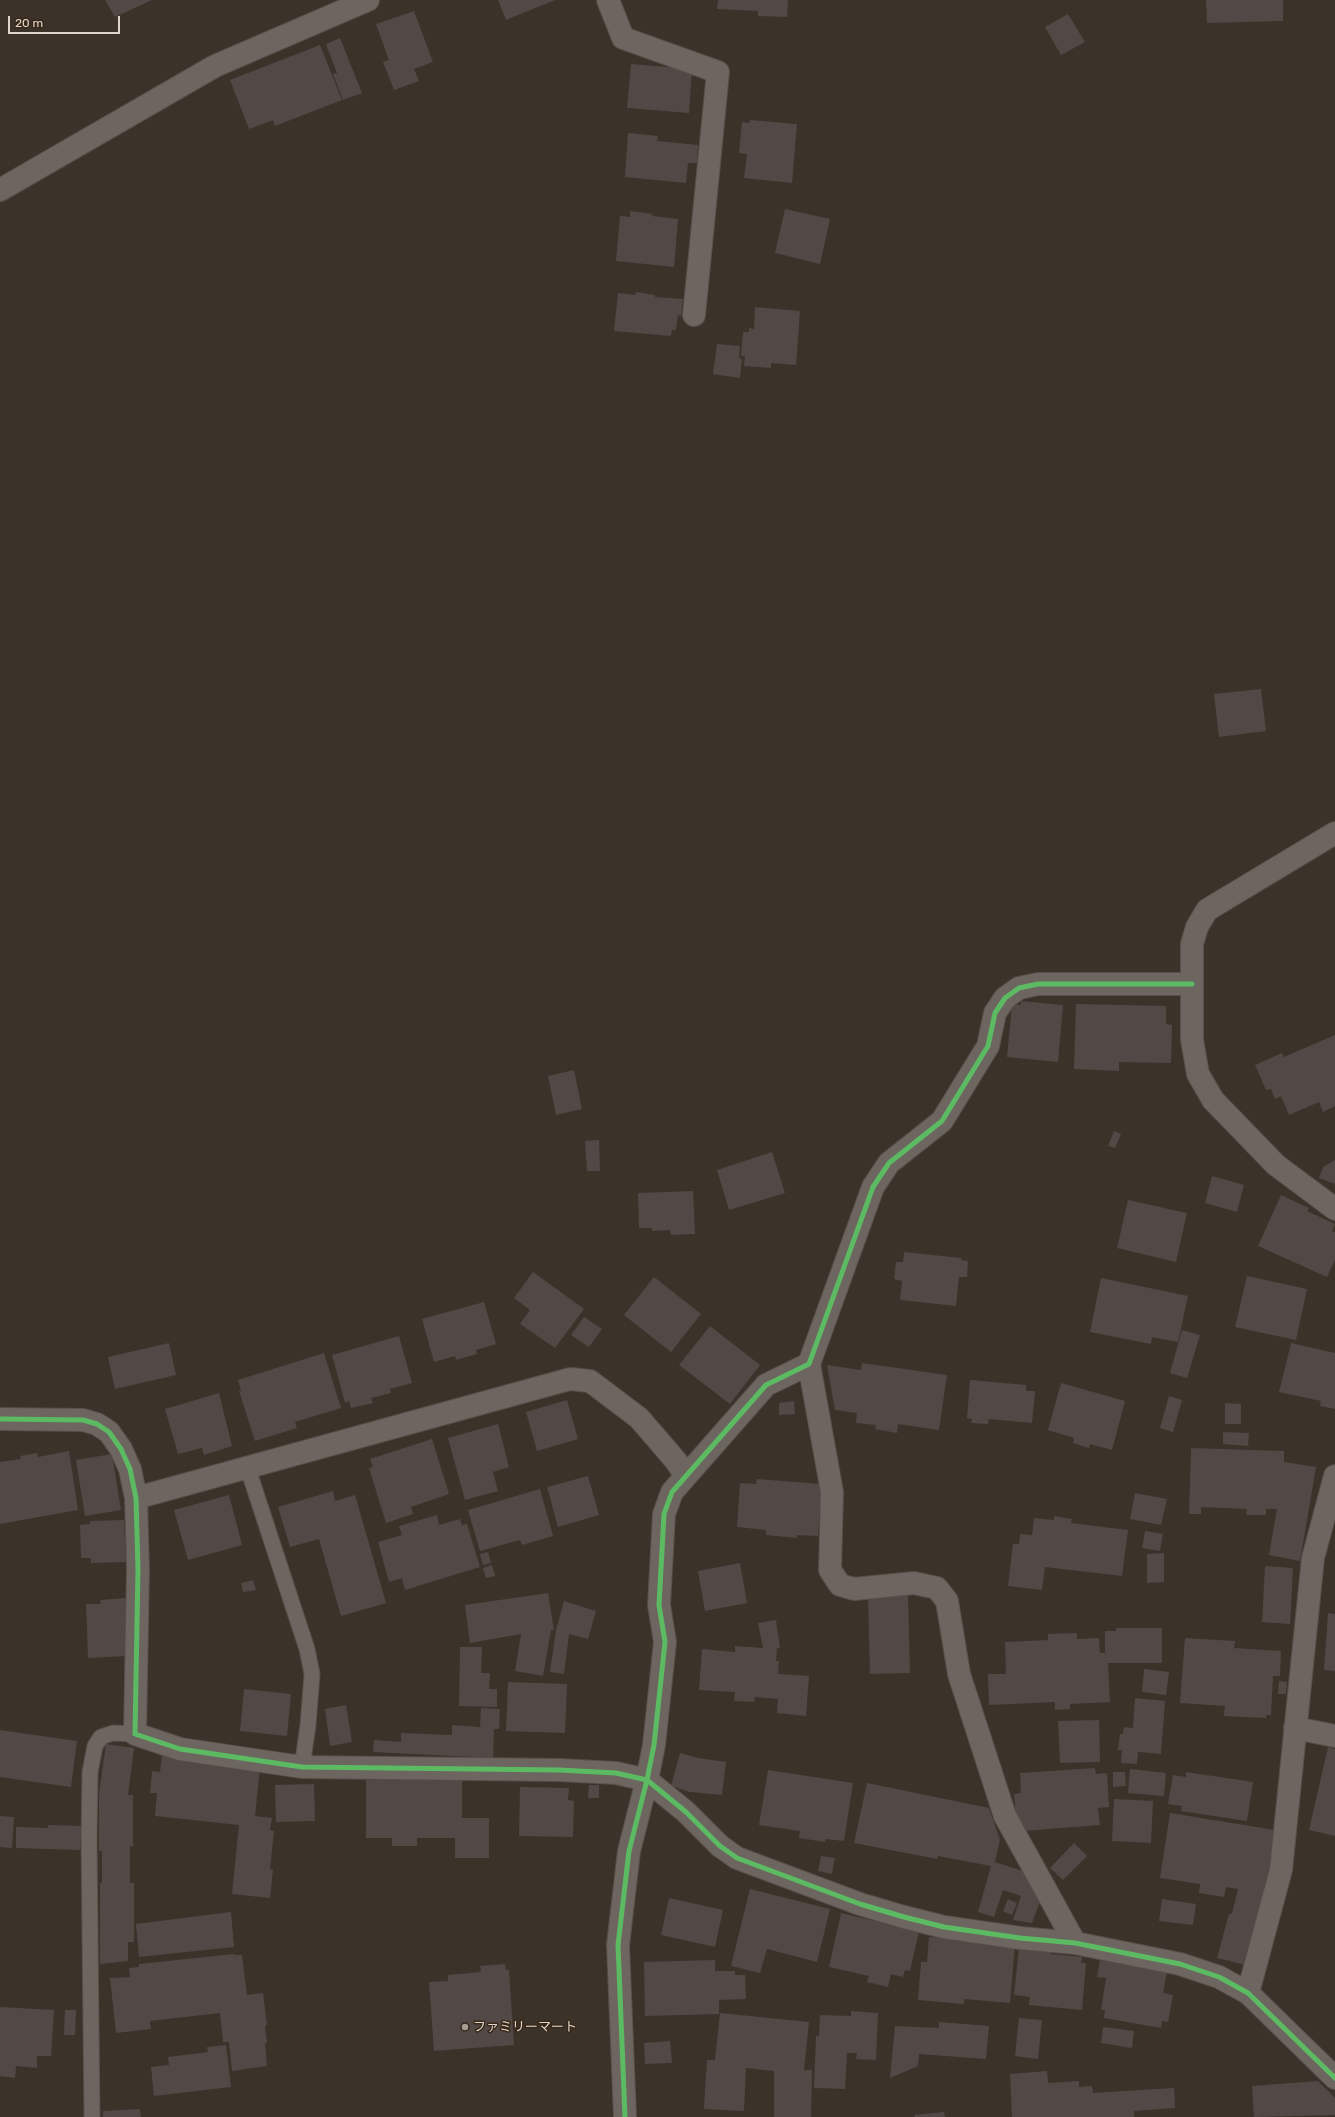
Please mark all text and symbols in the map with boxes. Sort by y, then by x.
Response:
scale bar [10,8,122,34]
text: 20 m [15,16,43,30]
place label: ファミリーマート [473,2019,577,2035]
marker: ファミリーマート [460,2022,470,2032]

